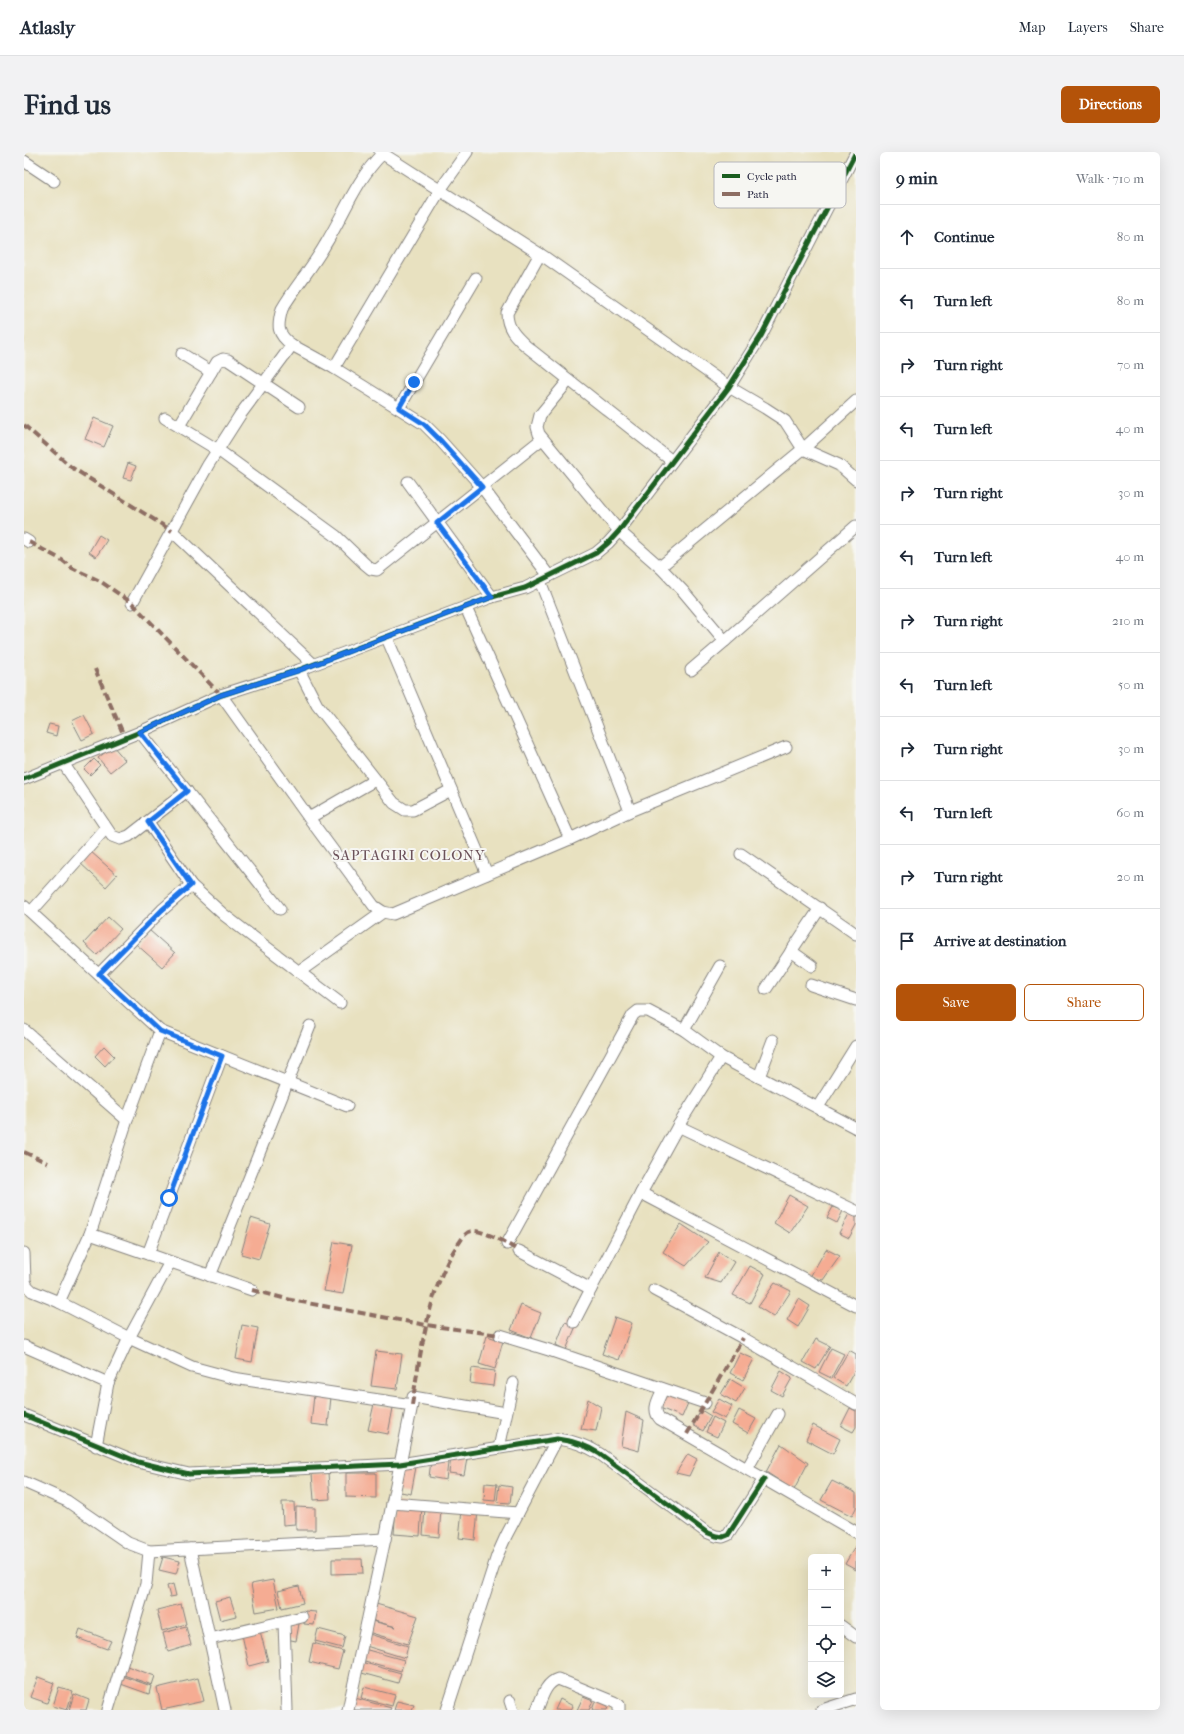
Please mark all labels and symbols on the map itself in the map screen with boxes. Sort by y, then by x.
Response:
legend [714,162,846,208]
text: Cycle path [747,170,798,183]
text: Path [747,188,770,201]
route end [405,373,423,391]
district label: SAPTAGIRI COLONY [333,847,485,864]
route start [160,1189,178,1207]

